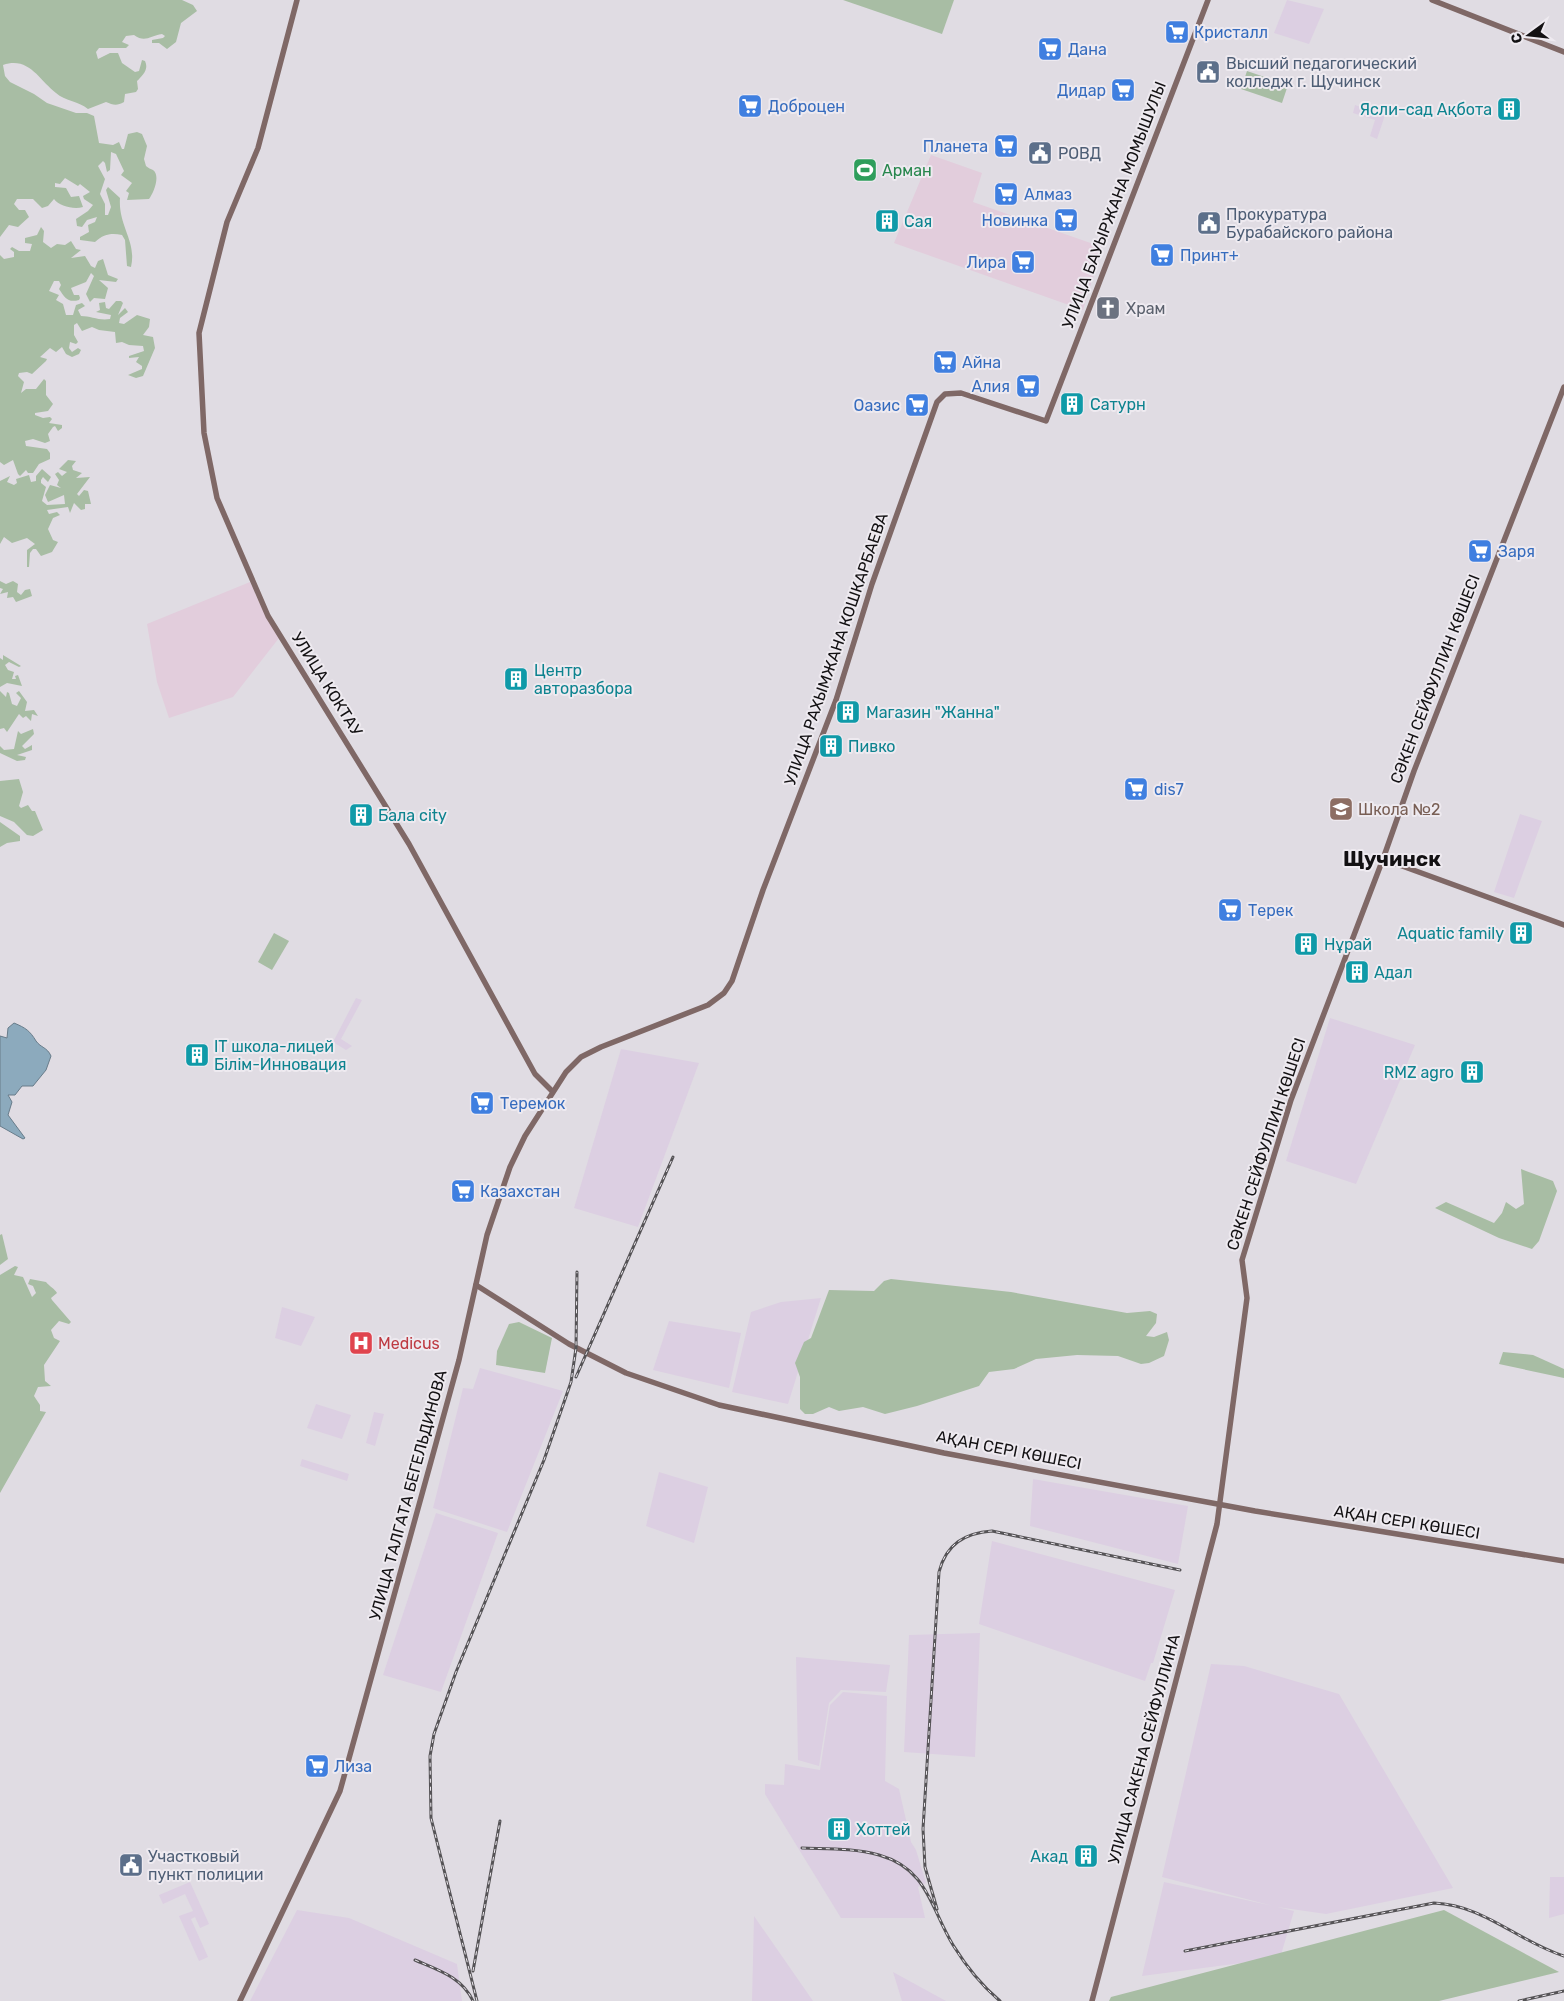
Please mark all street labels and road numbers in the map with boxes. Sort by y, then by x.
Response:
street label: УЛИЦА БАУЫРЖАНА МОМЫШУЛЫ [1058,79,1170,331]
street label: УЛИЦА РАХЫМЖАНА КОШКАРБАЕВА [780,510,892,788]
street label: СӘКЕН СЕЙФУЛЛИН КӨШЕСІ [1386,572,1484,786]
street label: УЛИЦА КОКТАУ [288,629,367,740]
street label: СӘКЕН СЕЙФУЛЛИН КӨШЕСІ [1223,1035,1309,1253]
street label: УЛИЦА ТАЛГАТА БЕГЕЛЬДИНОВА [365,1367,451,1622]
street label: АҚАН СЕРІ КӨШЕСІ [935,1427,1083,1473]
street label: АҚАН СЕРІ КӨШЕСІ [1333,1501,1481,1543]
street label: УЛИЦА САКЕНА СЕЙФУЛЛИНА [1104,1632,1184,1866]

